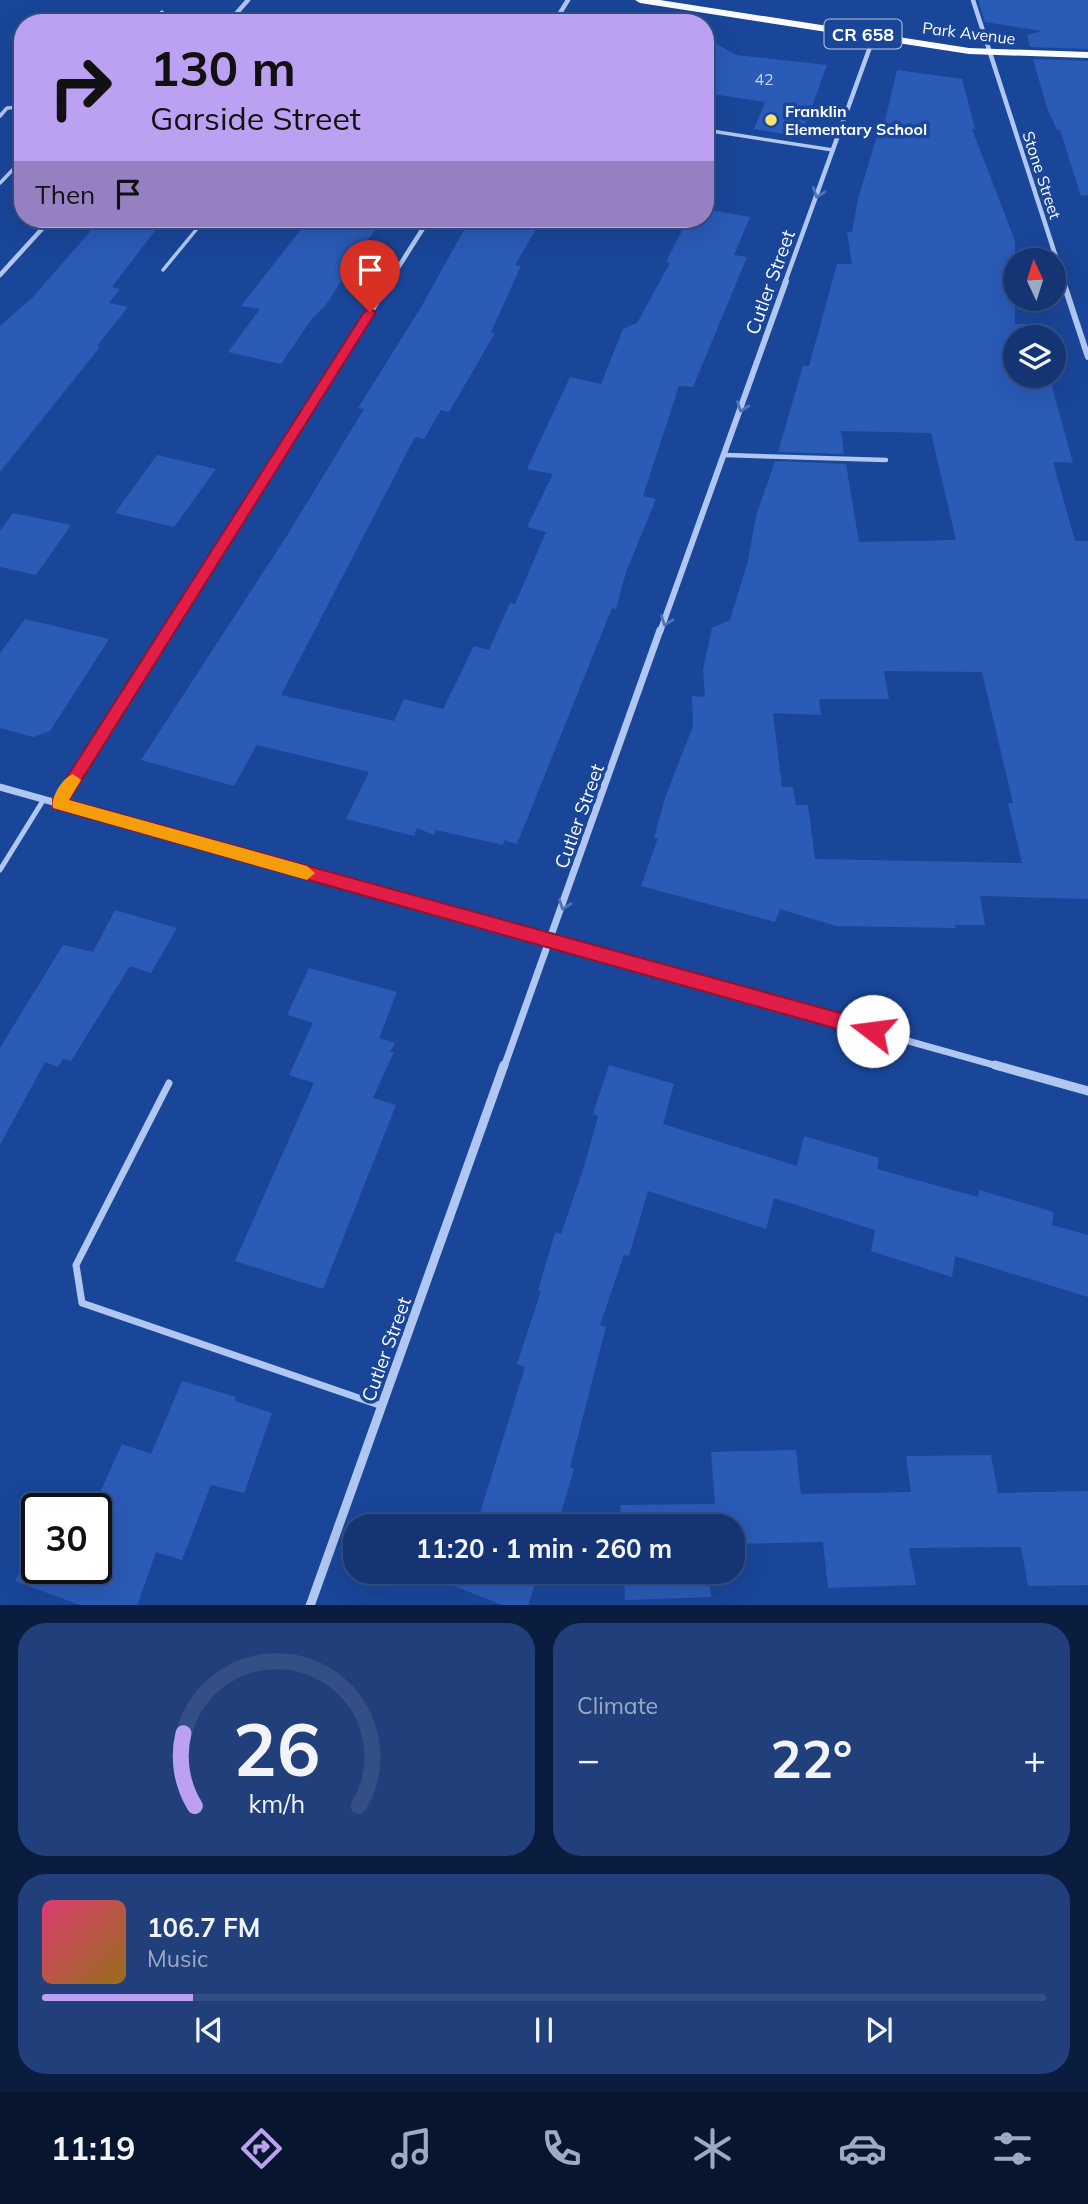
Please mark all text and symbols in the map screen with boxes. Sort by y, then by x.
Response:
street label: Park Avenue [921,17,1017,49]
road number: CR 658 [824,19,902,48]
text: 130 m [150,37,296,98]
icon: right [35,42,126,133]
house number: 42 [754,69,774,89]
text: Garside Street [150,98,361,138]
place label: Franklin Elementary School [785,101,927,139]
marker: Franklin Elementary School [763,112,779,128]
street label: Stone Street [1018,129,1066,222]
icon: arrive [109,175,147,213]
text: Then [35,178,95,211]
one-way arrow [812,186,826,198]
street label: Cutler Street [740,226,800,338]
pin [340,240,400,312]
north arrow [1003,248,1066,312]
map controls [1003,248,1066,388]
icon: arrive [351,251,389,289]
button: layers [1003,325,1066,388]
one-way arrow [736,401,750,413]
one-way arrow [660,615,674,627]
street label: Cutler Street [549,760,609,872]
one-way arrow [558,898,572,910]
position arrow [836,994,910,1068]
street label: Cutler Street [356,1293,416,1405]
speed limit sign: 30 [21,1493,112,1584]
text: 11:20 · 1 min · 260 m [416,1532,672,1565]
text: Climate [577,1691,658,1720]
text: 26 [233,1703,320,1794]
text: 22° [770,1726,853,1791]
text: − [577,1735,600,1783]
text: + [1023,1735,1046,1783]
text: km/h [248,1787,305,1818]
text: 106.7 FM [147,1911,260,1944]
text: Music [147,1944,208,1973]
icon: previous [190,2011,228,2049]
icon: pause [525,2011,563,2049]
icon: next [860,2011,898,2049]
icon: directions [237,2124,286,2173]
icon: music [387,2124,436,2173]
icon: phone [537,2124,586,2173]
icon: climate [688,2124,737,2173]
icon: car [838,2124,887,2173]
icon: filters [988,2124,1037,2173]
text: 11:19 [51,2128,135,2168]

